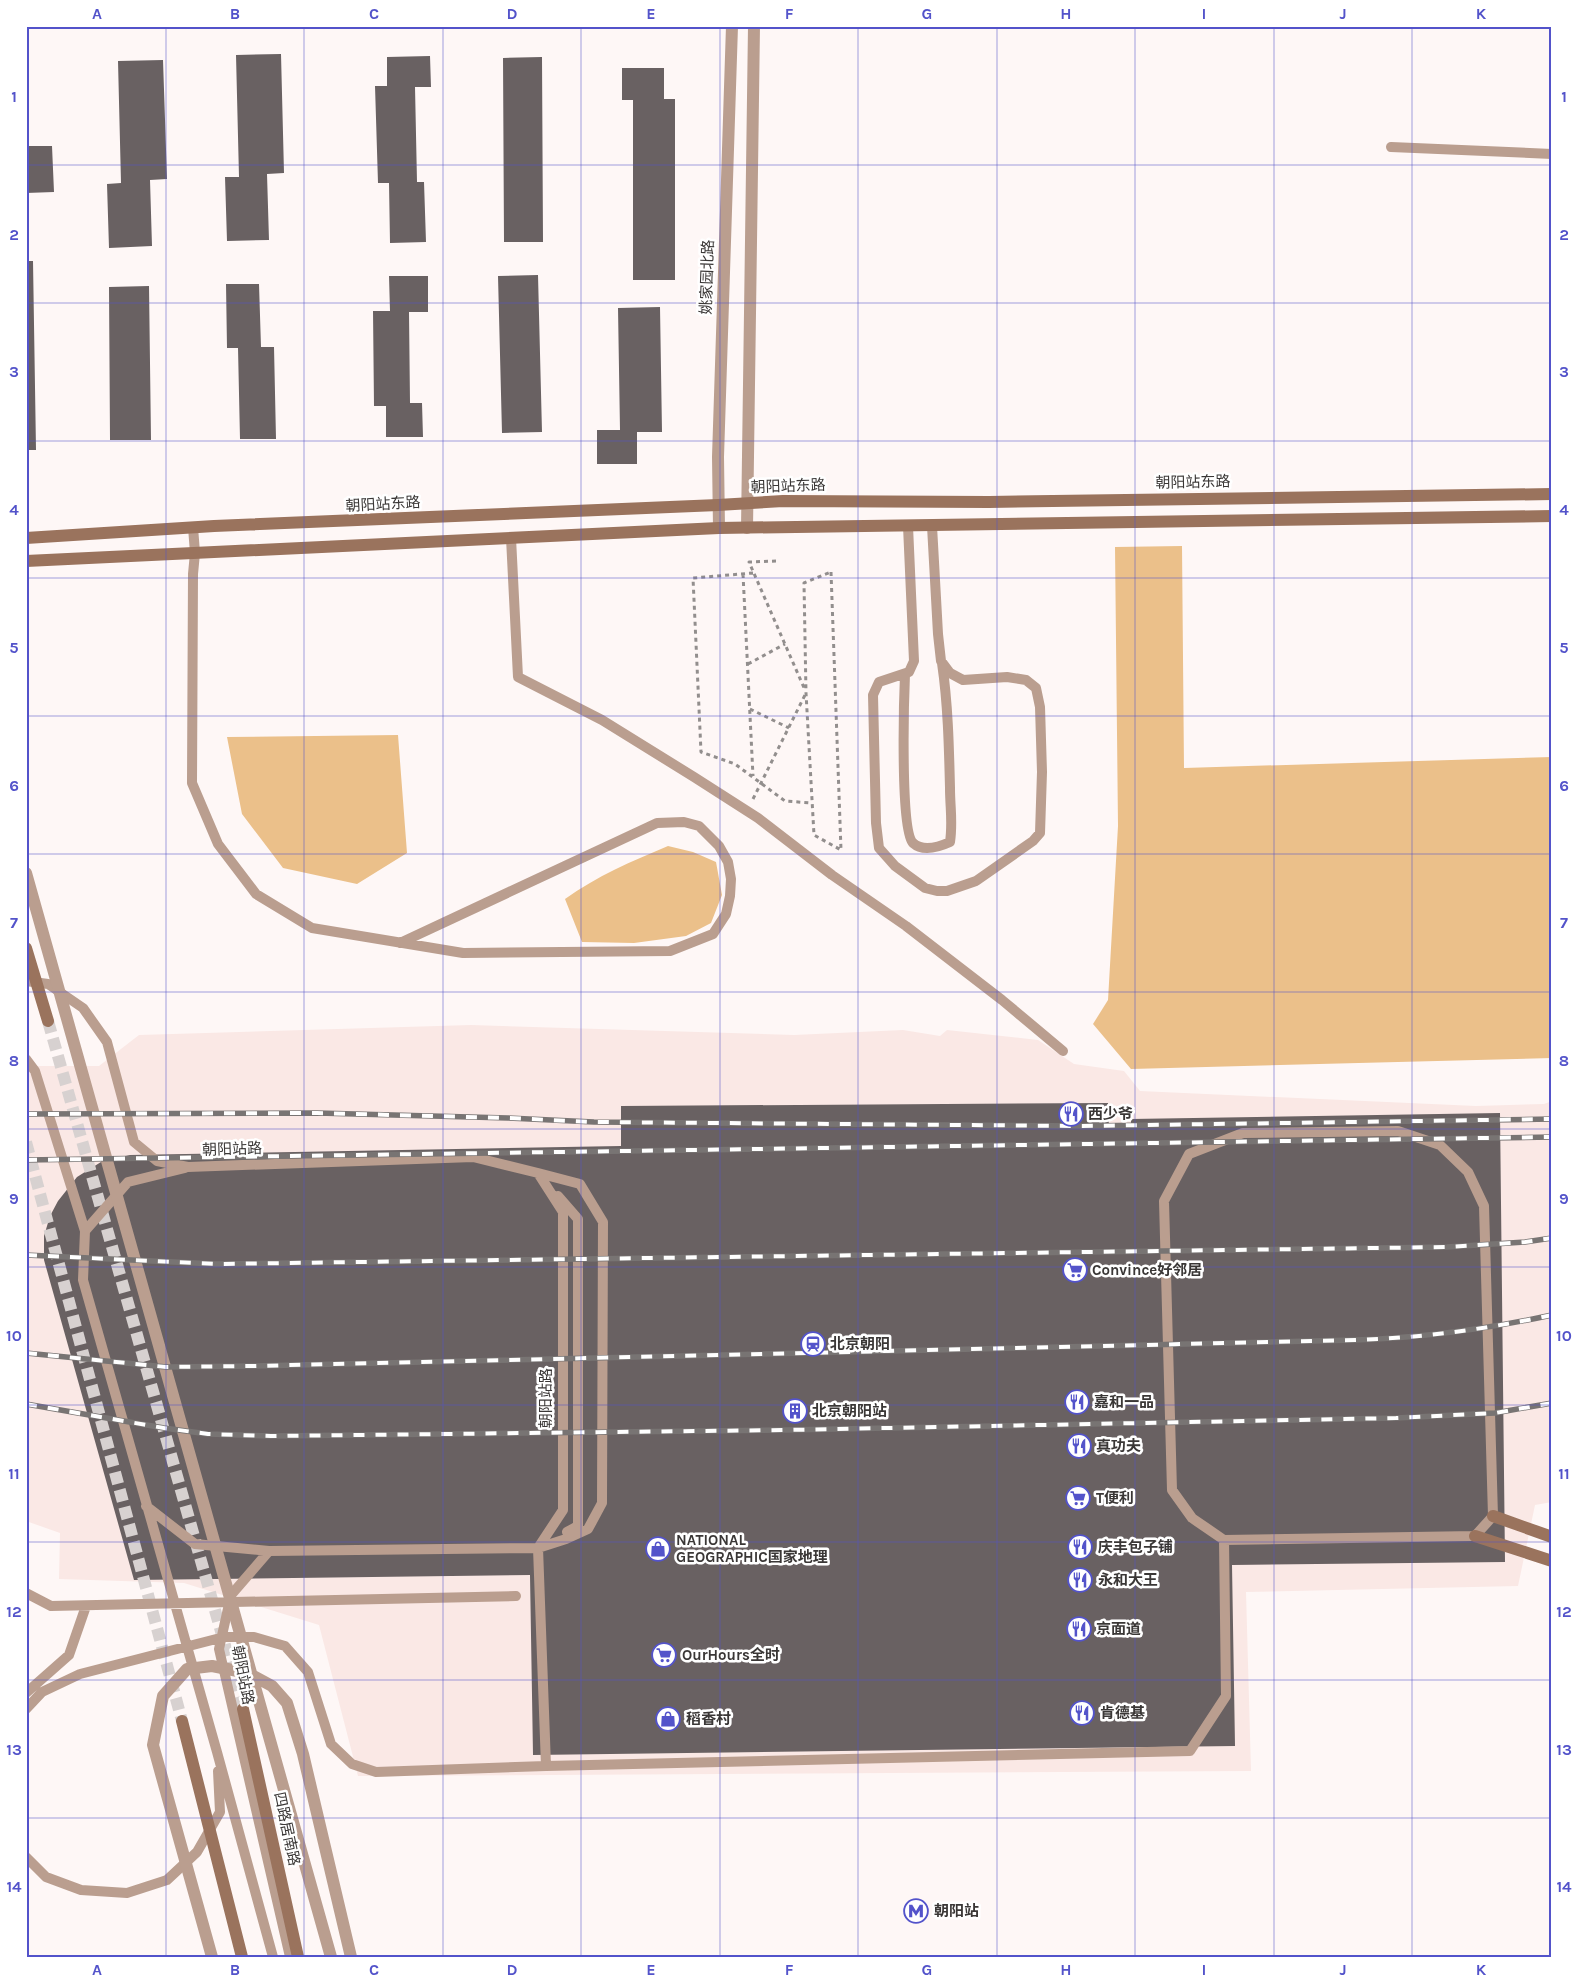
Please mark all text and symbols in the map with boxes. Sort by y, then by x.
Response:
text: A [92,4,102,23]
text: B [230,4,240,23]
text: C [369,4,379,23]
text: D [507,4,518,23]
text: E [646,4,656,23]
text: F [785,4,794,23]
text: G [922,4,932,23]
text: H [1060,4,1072,23]
text: I [1202,4,1206,23]
text: J [1339,4,1347,23]
text: K [1476,4,1487,23]
text: 1 [11,87,17,106]
text: 1 [1561,87,1567,106]
text: 2 [9,225,19,244]
text: 2 [1559,225,1569,244]
street label: 姚家园北路 [697,239,717,315]
text: 3 [9,362,19,381]
text: 3 [1559,362,1569,381]
street label: 朝阳站东路 [1155,472,1231,492]
street label: 朝阳站东路 [750,476,826,496]
street label: 朝阳站东路 [345,493,421,515]
text: 4 [9,500,19,519]
text: 4 [1559,500,1569,519]
text: 5 [9,638,19,657]
text: 5 [1559,638,1569,657]
text: 6 [9,776,19,795]
text: 6 [1559,776,1569,795]
text: 7 [10,913,18,932]
text: 7 [1560,913,1568,932]
text: 8 [9,1051,19,1070]
text: 8 [1559,1051,1569,1070]
restaurant icon: 西少爷 [1058,1101,1084,1127]
place label: 西少爷 [1088,1105,1133,1123]
street label: 朝阳站路 [202,1139,262,1159]
text: 9 [9,1189,19,1208]
text: 9 [1559,1189,1569,1208]
supermarket icon: Convince好邻居 [1062,1257,1088,1283]
place label: Convince好邻居 [1092,1261,1202,1279]
text: 10 [6,1326,22,1345]
text: 10 [1556,1326,1572,1345]
station icon: 北京朝阳 [800,1331,826,1357]
place label: 北京朝阳 [830,1335,890,1353]
street label: 朝阳站路 [537,1368,555,1428]
restaurant icon: 嘉和一品 [1064,1389,1090,1415]
place label: 嘉和一品 [1094,1393,1154,1411]
building icon: 北京朝阳站 [782,1398,808,1424]
place label: 北京朝阳站 [812,1402,887,1420]
restaurant icon: 真功夫 [1066,1433,1092,1459]
place label: 真功夫 [1096,1437,1141,1455]
text: 11 [8,1464,20,1483]
text: 11 [1558,1464,1570,1483]
supermarket icon: T便利 [1065,1485,1091,1511]
place label: T便利 [1096,1489,1134,1507]
place label: NATIONAL GEOGRAPHIC国家地理 [676,1531,828,1566]
restaurant icon: 庆丰包子铺 [1067,1534,1093,1560]
shop icon: NATIONAL GEOGRAPHIC国家地理 [645,1536,671,1562]
place label: 庆丰包子铺 [1098,1538,1173,1556]
restaurant icon: 永和大王 [1067,1567,1093,1593]
place label: 永和大王 [1098,1571,1158,1589]
text: 12 [6,1602,22,1621]
text: 12 [1556,1602,1572,1621]
restaurant icon: 京面道 [1066,1616,1092,1642]
place label: 京面道 [1096,1620,1141,1638]
supermarket icon: OurHours全时 [651,1642,677,1668]
street label: 朝阳站路 [228,1644,258,1706]
place label: OurHours全时 [682,1646,780,1664]
restaurant icon: 肯德基 [1069,1700,1095,1726]
place label: 肯德基 [1100,1704,1145,1722]
shop icon: 稻香村 [655,1706,681,1732]
place label: 稻香村 [686,1710,731,1728]
text: 13 [6,1740,22,1759]
text: 13 [1556,1740,1572,1759]
street label: 四路居南路 [270,1790,304,1868]
text: 14 [6,1877,22,1896]
text: 14 [1556,1877,1572,1896]
metro station icon: 朝阳站 [903,1898,929,1924]
place label: 朝阳站 [934,1902,979,1920]
text: A [92,1960,102,1979]
text: B [230,1960,240,1979]
text: C [369,1960,379,1979]
text: D [507,1960,518,1979]
text: E [646,1960,656,1979]
text: F [785,1960,794,1979]
text: G [922,1960,932,1979]
text: H [1060,1960,1072,1979]
text: I [1202,1960,1206,1979]
text: J [1339,1960,1347,1979]
text: K [1476,1960,1487,1979]

